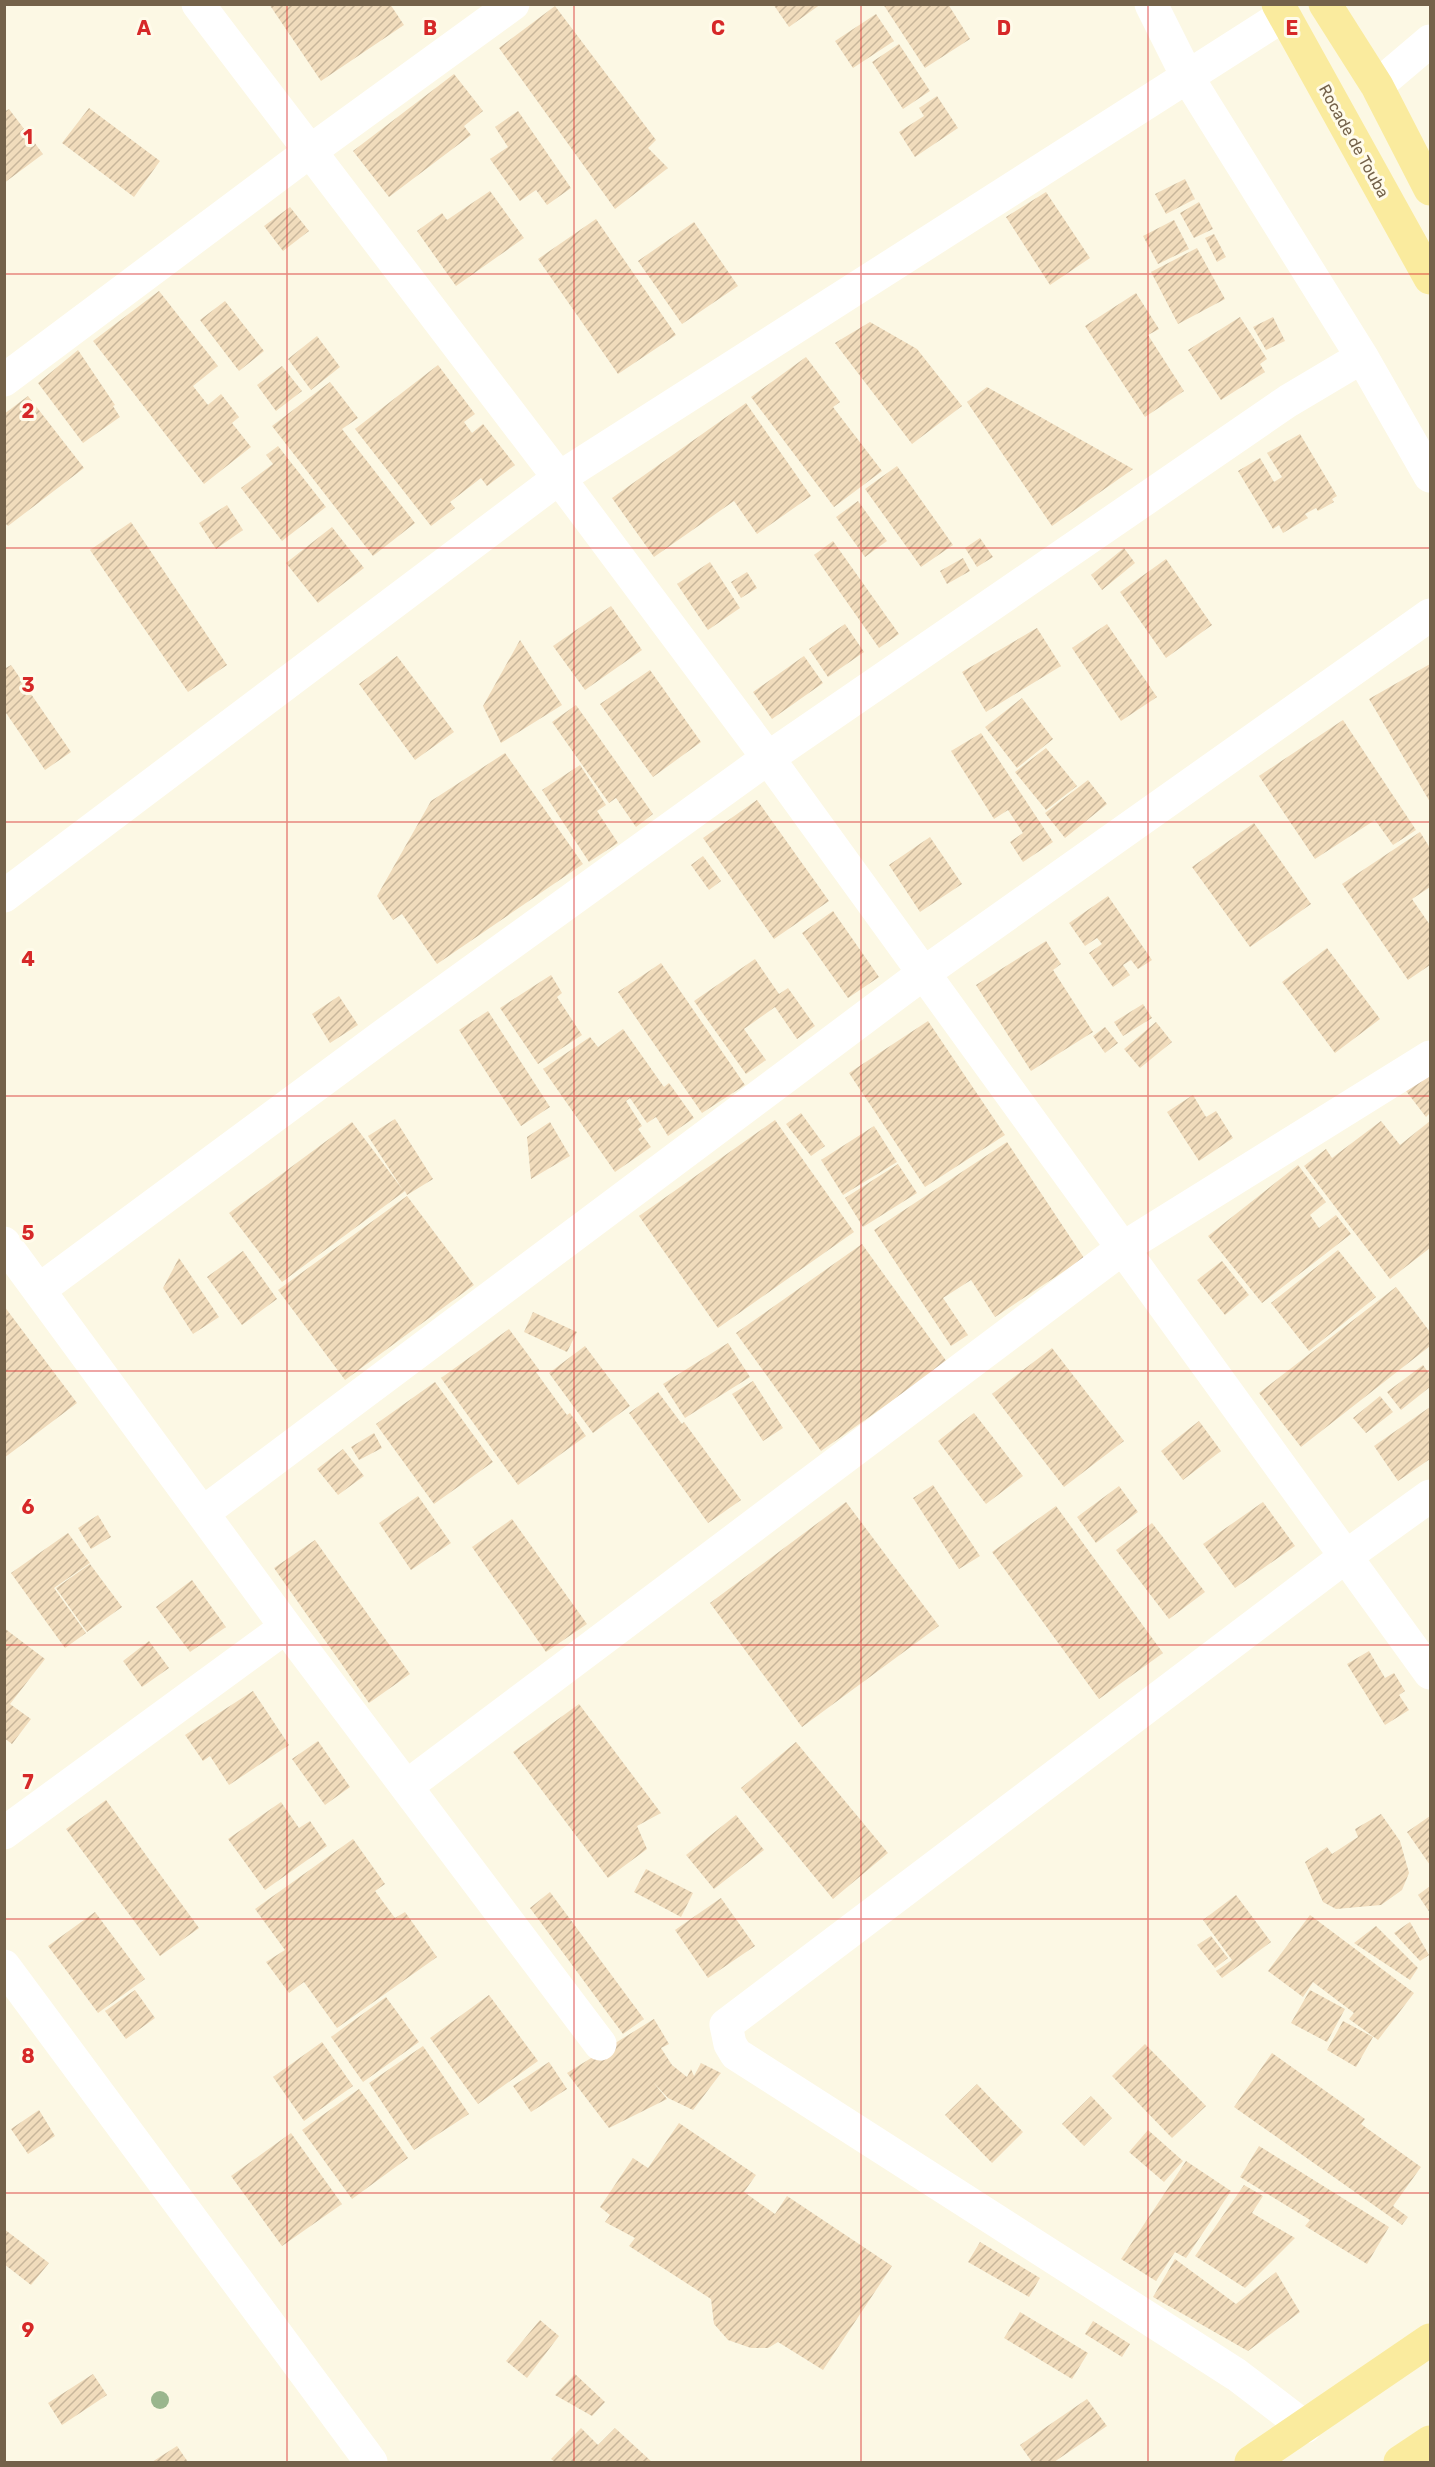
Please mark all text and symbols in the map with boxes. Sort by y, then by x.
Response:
text: A [137,16,152,40]
text: B [423,16,437,40]
text: C [711,16,725,40]
text: D [997,16,1011,40]
text: E [1286,16,1298,40]
street label: Rocade de Touba [1315,81,1393,201]
text: 1 [23,125,33,149]
text: 2 [22,399,35,423]
text: 3 [21,673,35,697]
text: 4 [21,947,35,971]
text: 5 [22,1221,35,1245]
text: 6 [21,1495,35,1519]
text: 7 [22,1770,34,1794]
text: 8 [21,2044,35,2068]
text: 9 [22,2318,35,2342]

